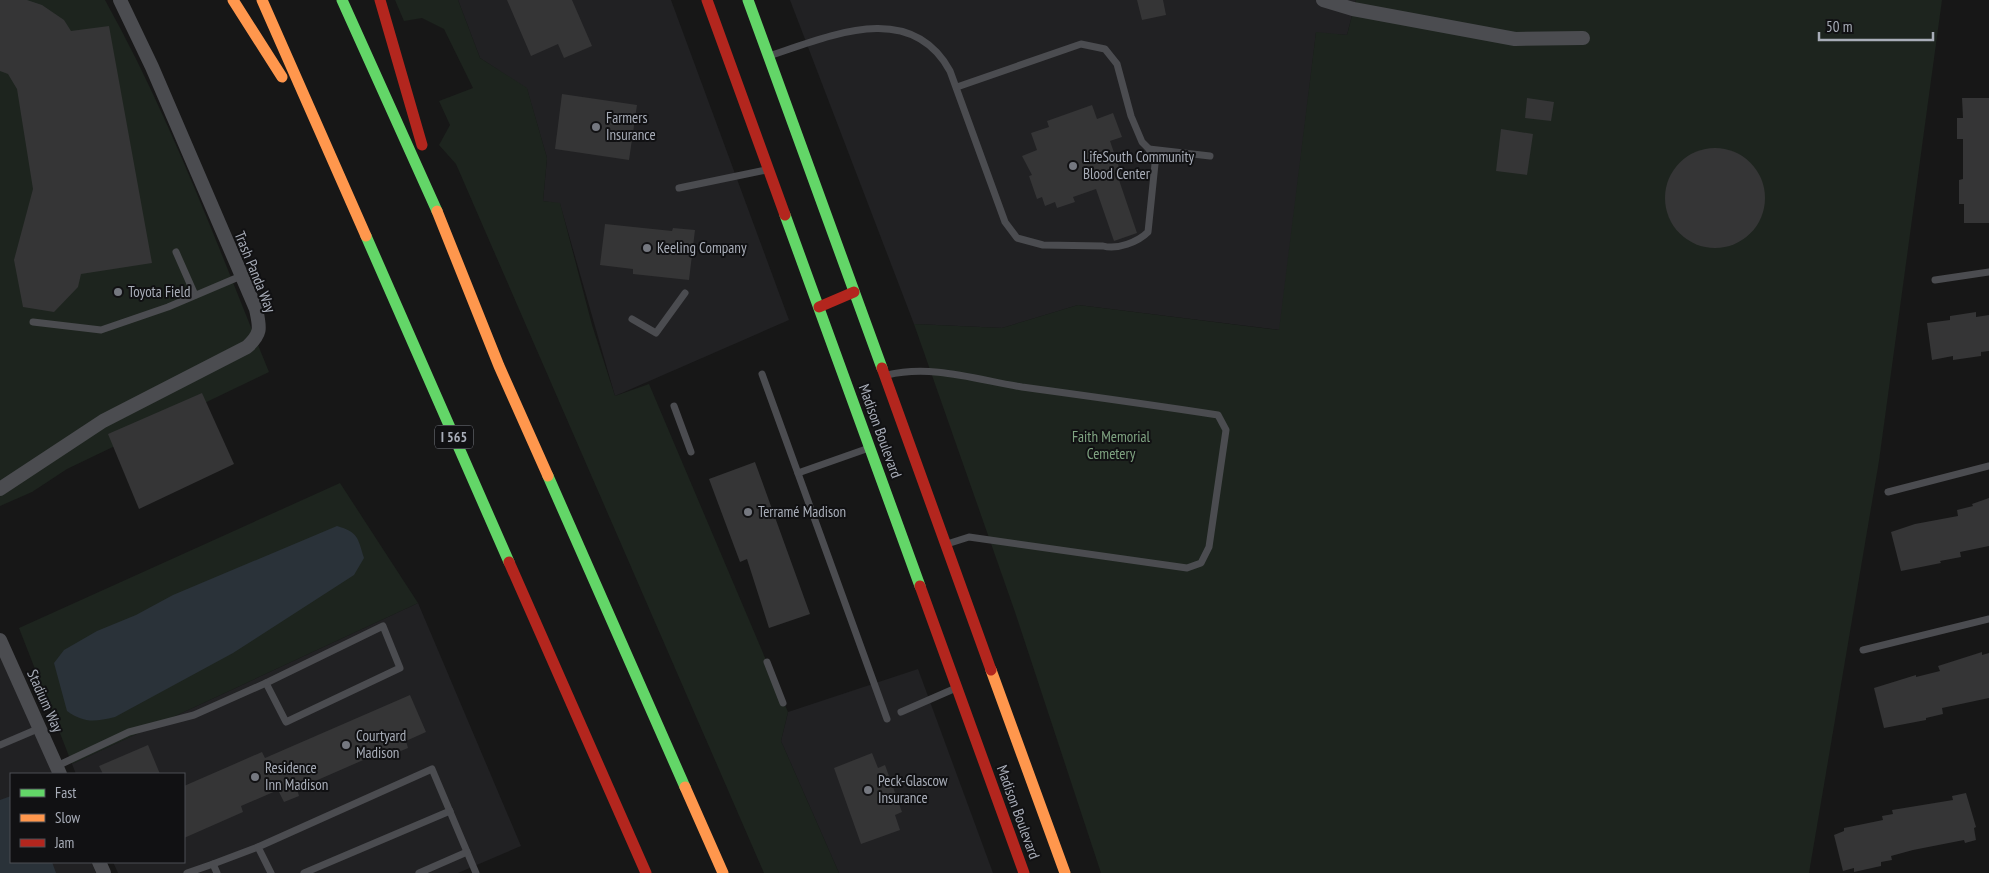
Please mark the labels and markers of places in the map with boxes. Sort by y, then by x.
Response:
place label: Farmers Insurance [606,108,656,144]
marker: Farmers Insurance [590,121,602,133]
place label: LifeSouth Community Blood Center [1083,147,1195,183]
marker: LifeSouth Community Blood Center [1067,160,1079,172]
place label: Keeling Company [657,238,747,257]
marker: Keeling Company [641,242,653,254]
place label: Toyota Field [128,282,191,301]
marker: Toyota Field [112,286,124,298]
place label: Terramé Madison [758,502,846,521]
marker: Terramé Madison [742,506,754,518]
place label: Courtyard Madison [356,726,406,762]
marker: Courtyard Madison [340,739,352,751]
place label: Residence Inn Madison [265,758,328,794]
marker: Residence Inn Madison [249,771,261,783]
place label: Peck-Glascow Insurance [878,771,948,807]
marker: Peck-Glascow Insurance [862,784,874,796]

